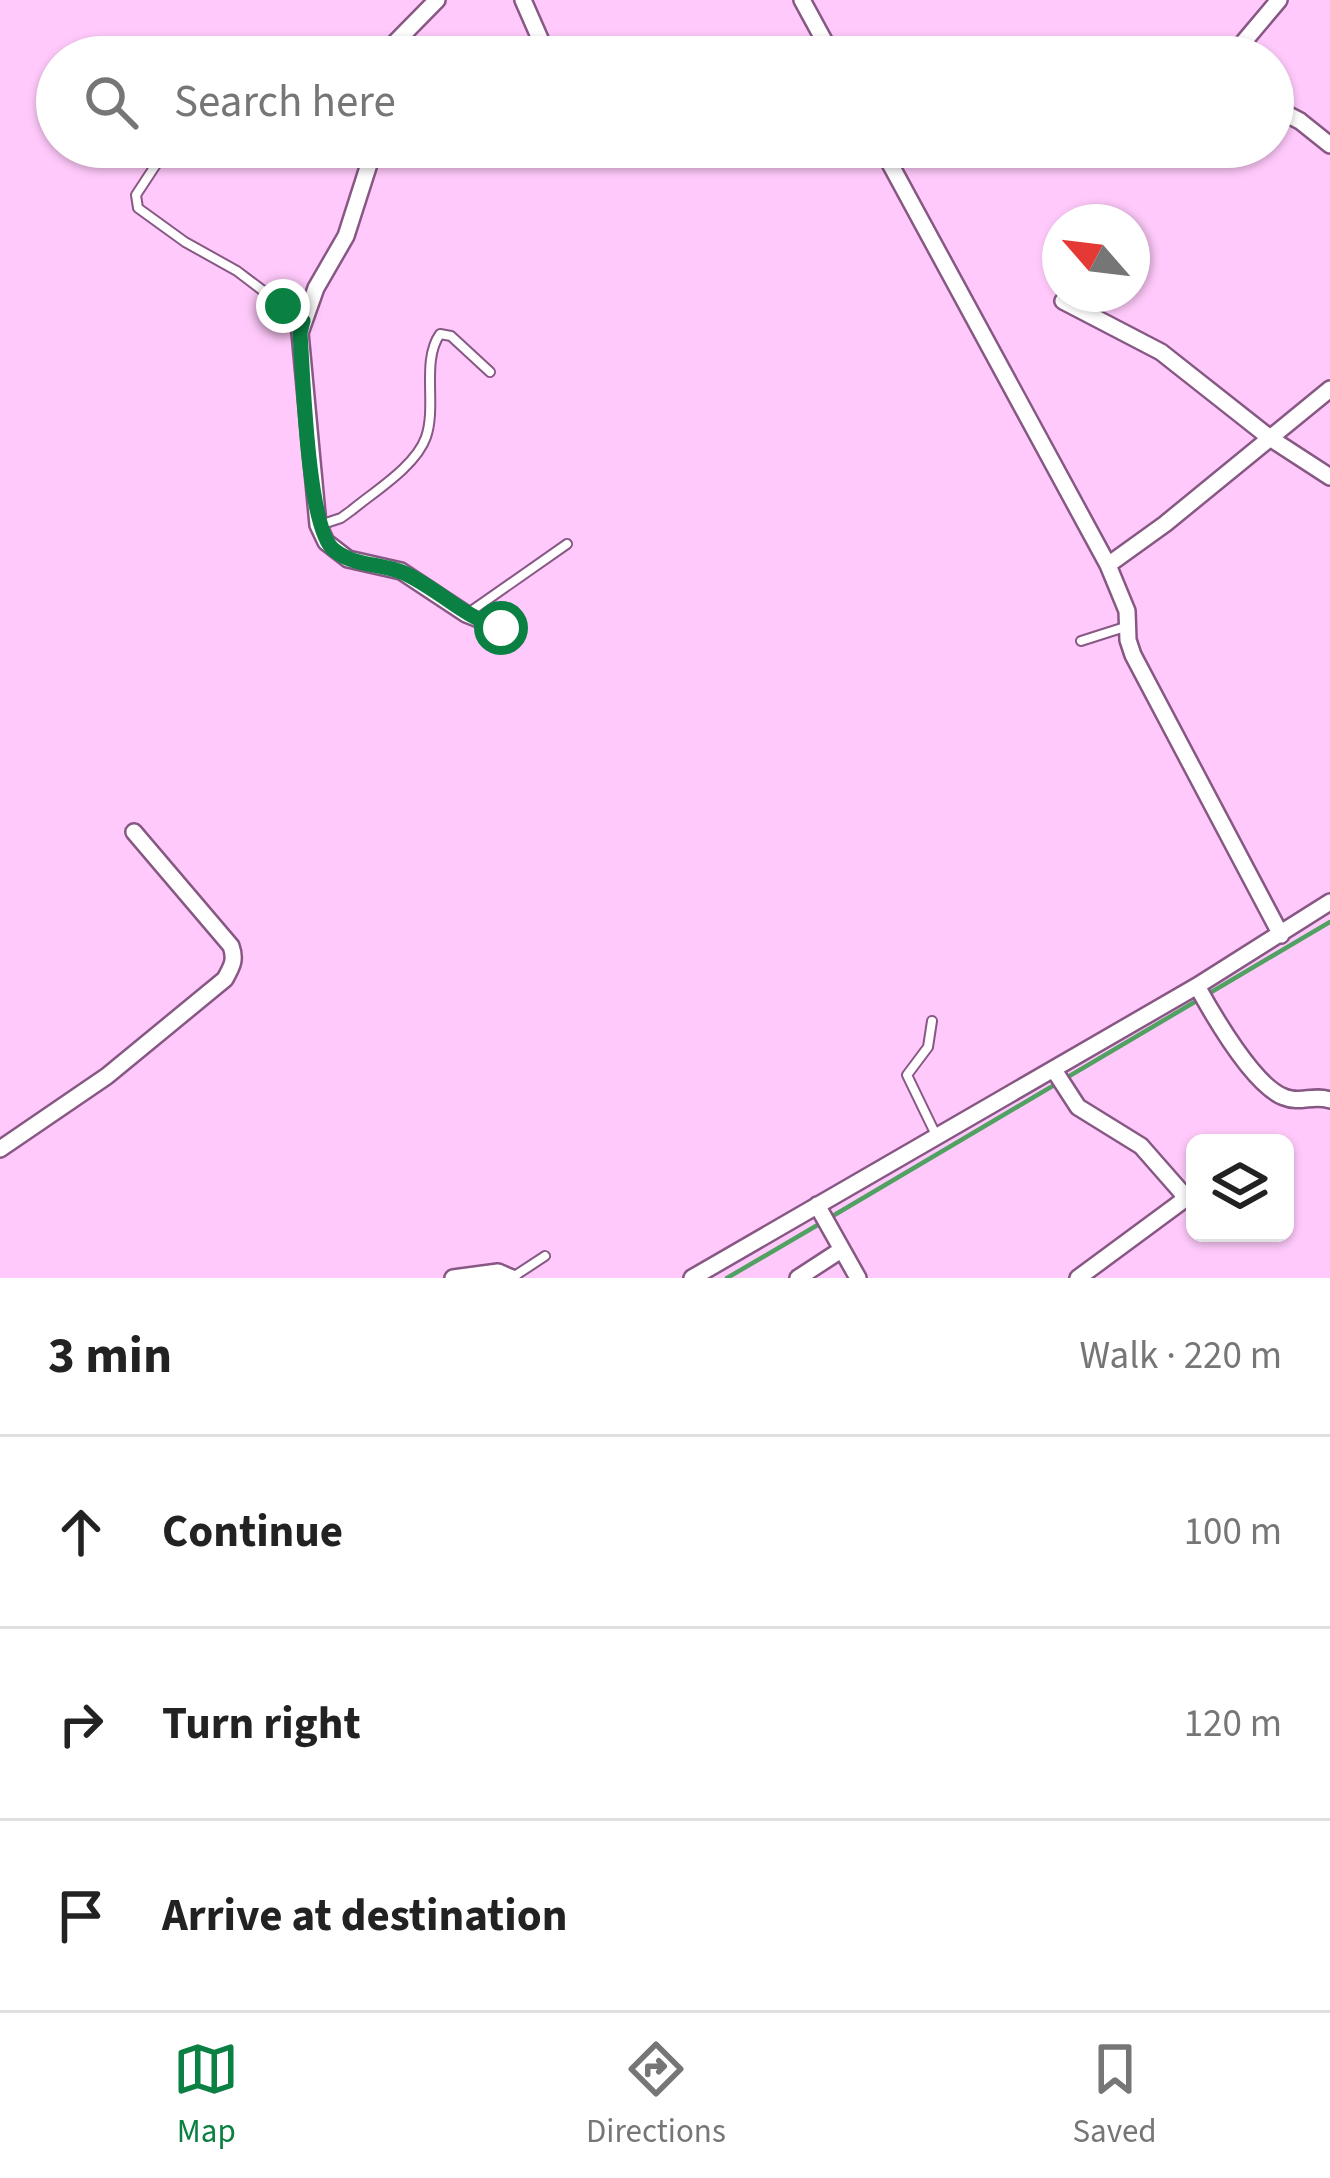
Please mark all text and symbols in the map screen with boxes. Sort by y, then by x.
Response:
search box [36,36,1294,168]
icon: search [78,69,144,135]
text: Search here [174,70,396,134]
north arrow [1042,204,1150,312]
route end [256,279,310,333]
route start [474,601,528,655]
map controls [1186,1134,1294,1242]
button: layers [1186,1134,1294,1242]
text: 3 min [48,1320,172,1392]
text: Walk · 220 m [1079,1328,1282,1384]
icon: ahead [48,1499,114,1565]
text: Continue [162,1500,343,1564]
text: 100 m [1184,1504,1282,1560]
icon: right [48,1691,114,1757]
text: Turn right [162,1692,361,1756]
text: 120 m [1184,1696,1282,1752]
icon: arrive [48,1883,114,1949]
text: Arrive at destination [162,1884,567,1948]
tab: Map [173,2036,239,2155]
tab: Directions [586,2036,726,2155]
tab: Saved [1072,2036,1157,2155]

